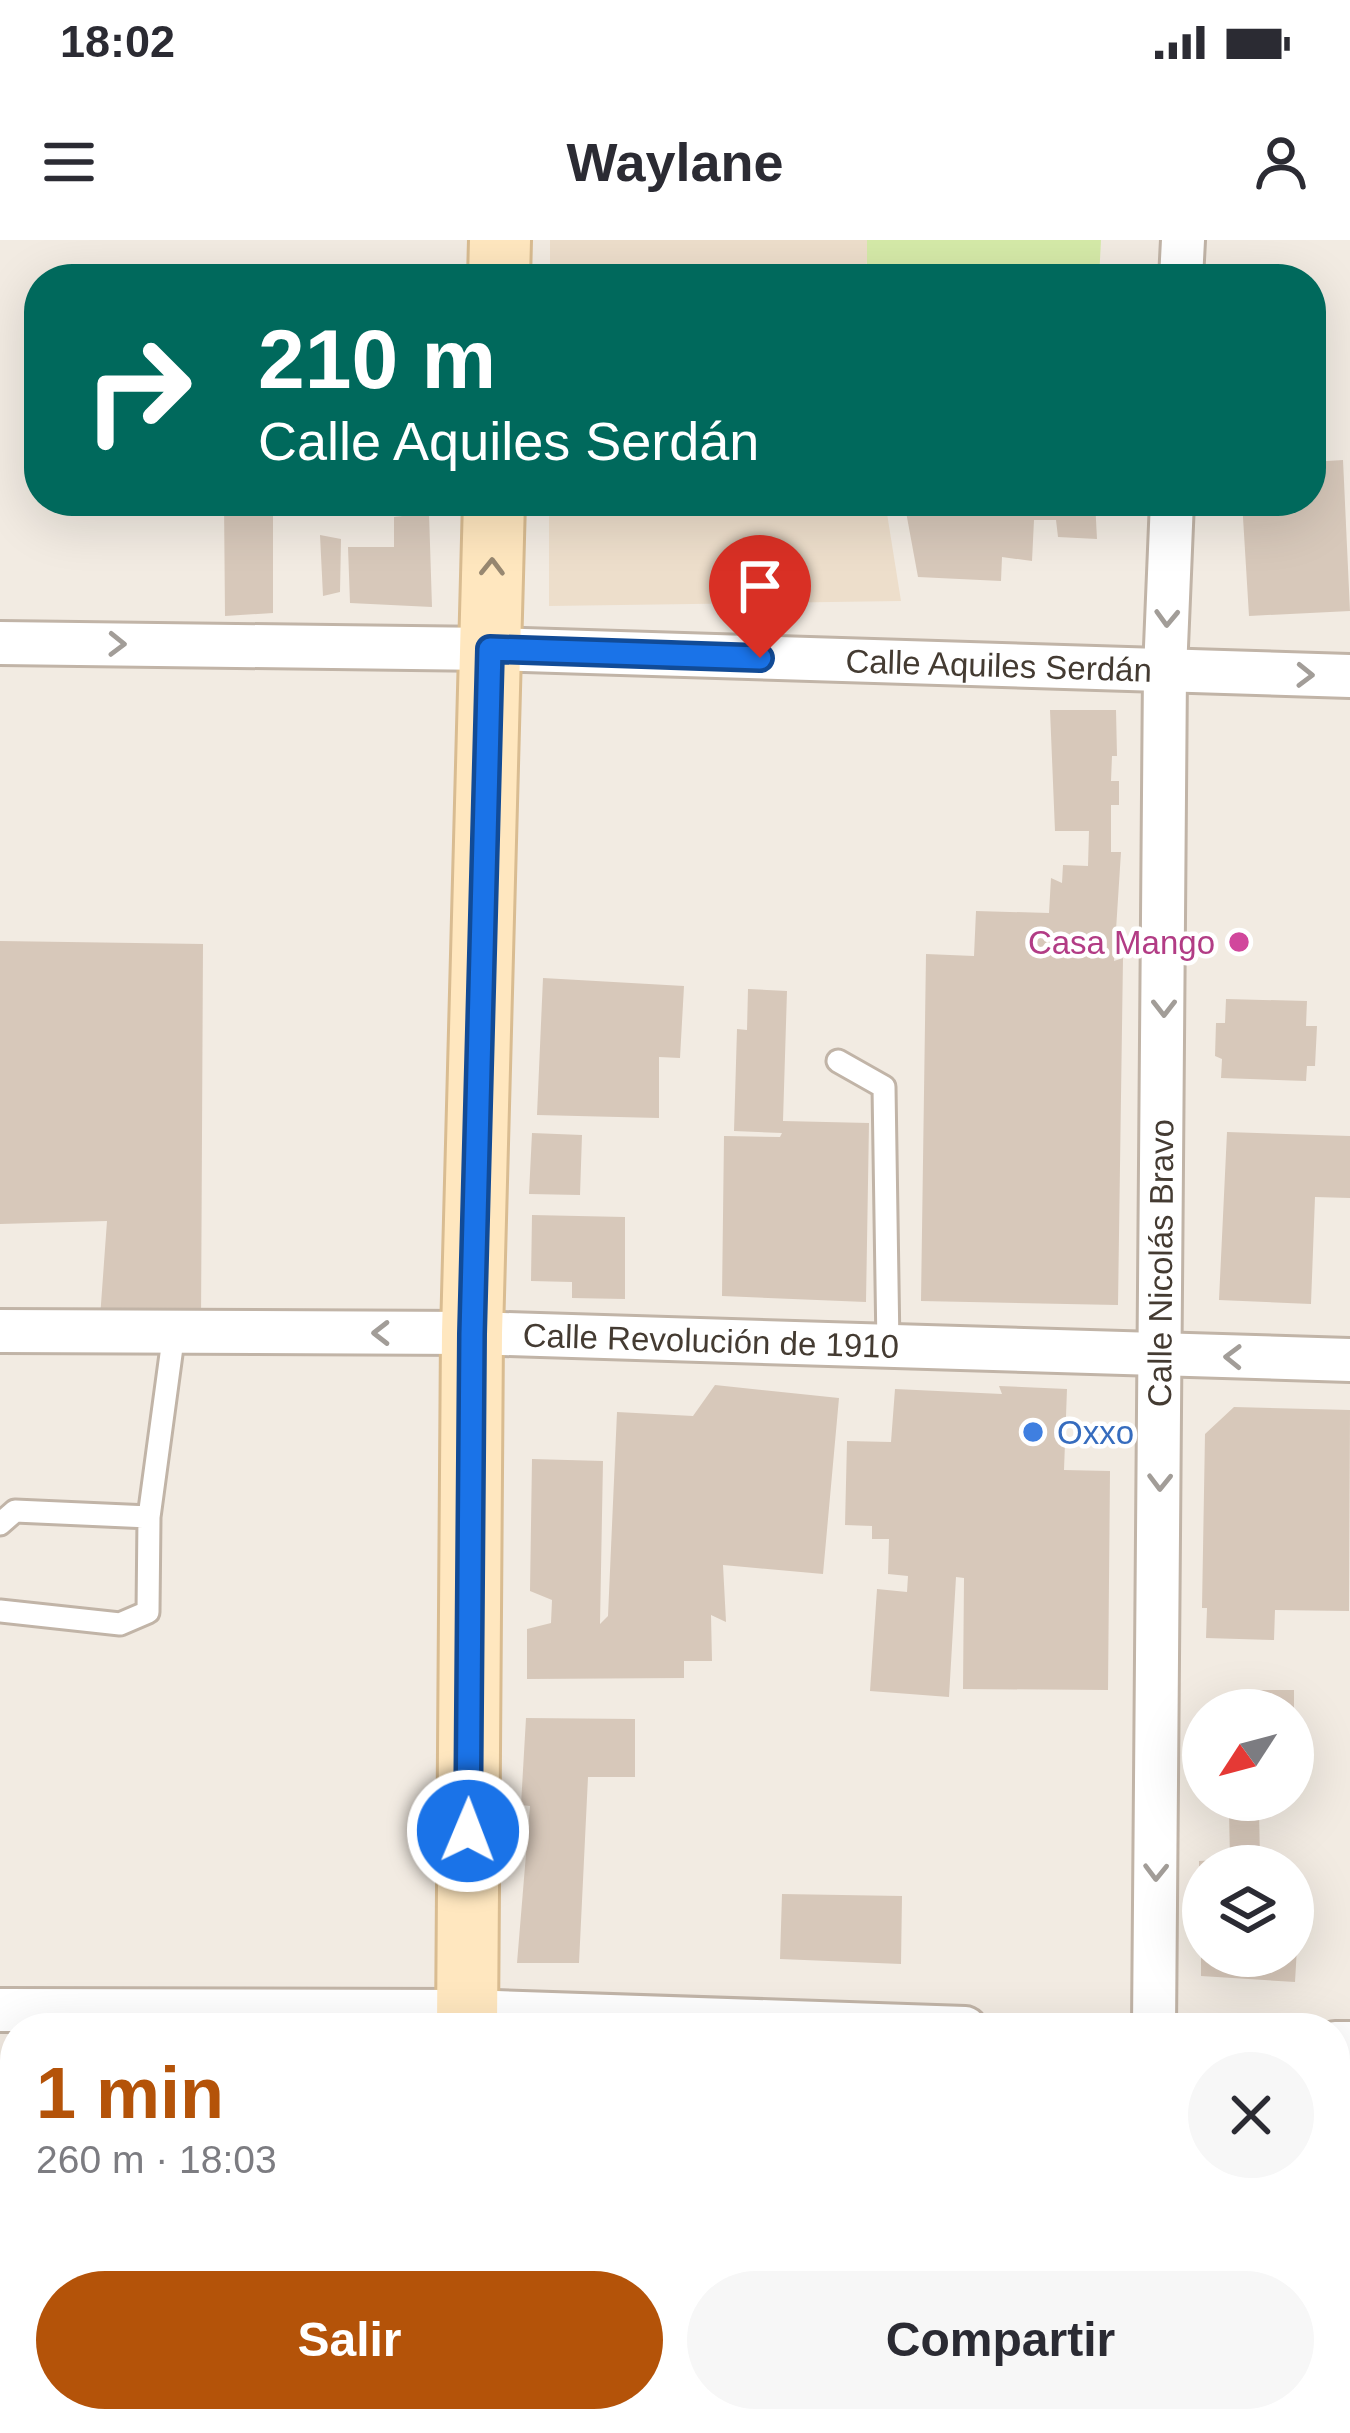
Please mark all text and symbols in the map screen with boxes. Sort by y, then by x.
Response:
text: 18:02 [60,16,175,67]
icon: menu [36,129,102,195]
icon: person [1248,129,1314,195]
text: Waylane [566,132,784,192]
icon: right [60,312,216,468]
text: 210 m [258,312,496,406]
text: Calle Aquiles Serdán [258,411,759,471]
pin [709,535,811,658]
icon: arrive [727,553,793,619]
one-way arrow [479,557,505,576]
one-way arrow [1155,609,1181,628]
one-way arrow [109,631,127,657]
street label: Calle Aquiles Serdán [845,642,1152,688]
one-way arrow [1296,661,1315,687]
place label: Casa Mango [1028,924,1215,961]
marker: Casa Mango [1226,929,1252,955]
one-way arrow [1151,999,1177,1018]
street label: Calle Nicolás Bravo [1141,1119,1180,1407]
street label: Calle Revolución de 1910 [522,1316,899,1365]
one-way arrow [371,1320,389,1346]
one-way arrow [1223,1345,1242,1371]
place label: Oxxo [1057,1414,1134,1451]
marker: Oxxo [1020,1419,1046,1445]
one-way arrow [1148,1473,1174,1492]
north arrow [1182,1689,1314,1821]
map controls [1182,1689,1314,1977]
position arrow [405,1768,531,1894]
button: layers [1182,1845,1314,1977]
one-way arrow [1143,1864,1169,1882]
button: close [1188,2052,1314,2178]
text: 1 min [36,2053,224,2133]
text: 260 m · 18:03 [36,2138,277,2181]
button: Salir [36,2271,663,2409]
button: Compartir [687,2271,1314,2409]

